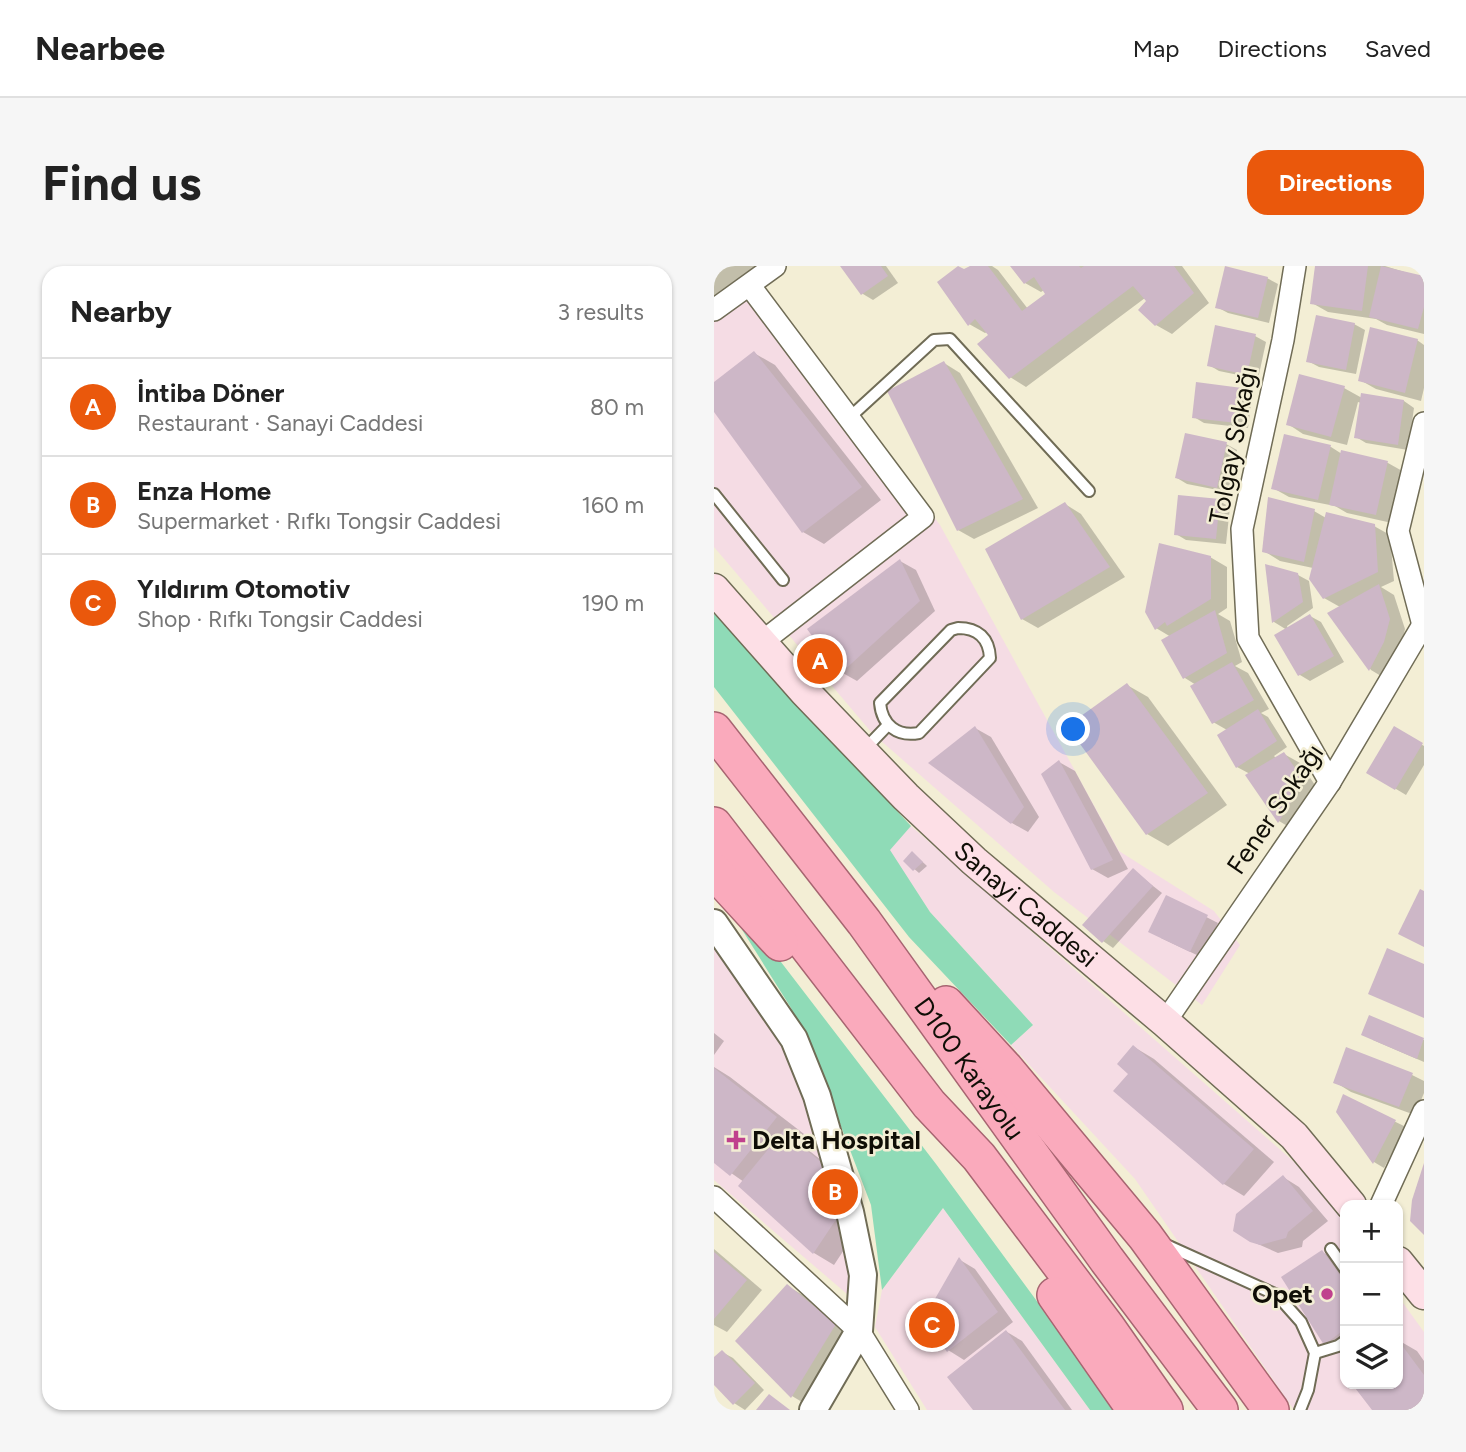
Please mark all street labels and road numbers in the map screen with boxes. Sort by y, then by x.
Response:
street label: Tolgay Sokağı [1202,363,1264,527]
street label: Fener Sokağı [1220,738,1330,880]
street label: Sanayi Caddesi [947,835,1104,974]
street label: D100 Karayolu [907,991,1031,1146]

